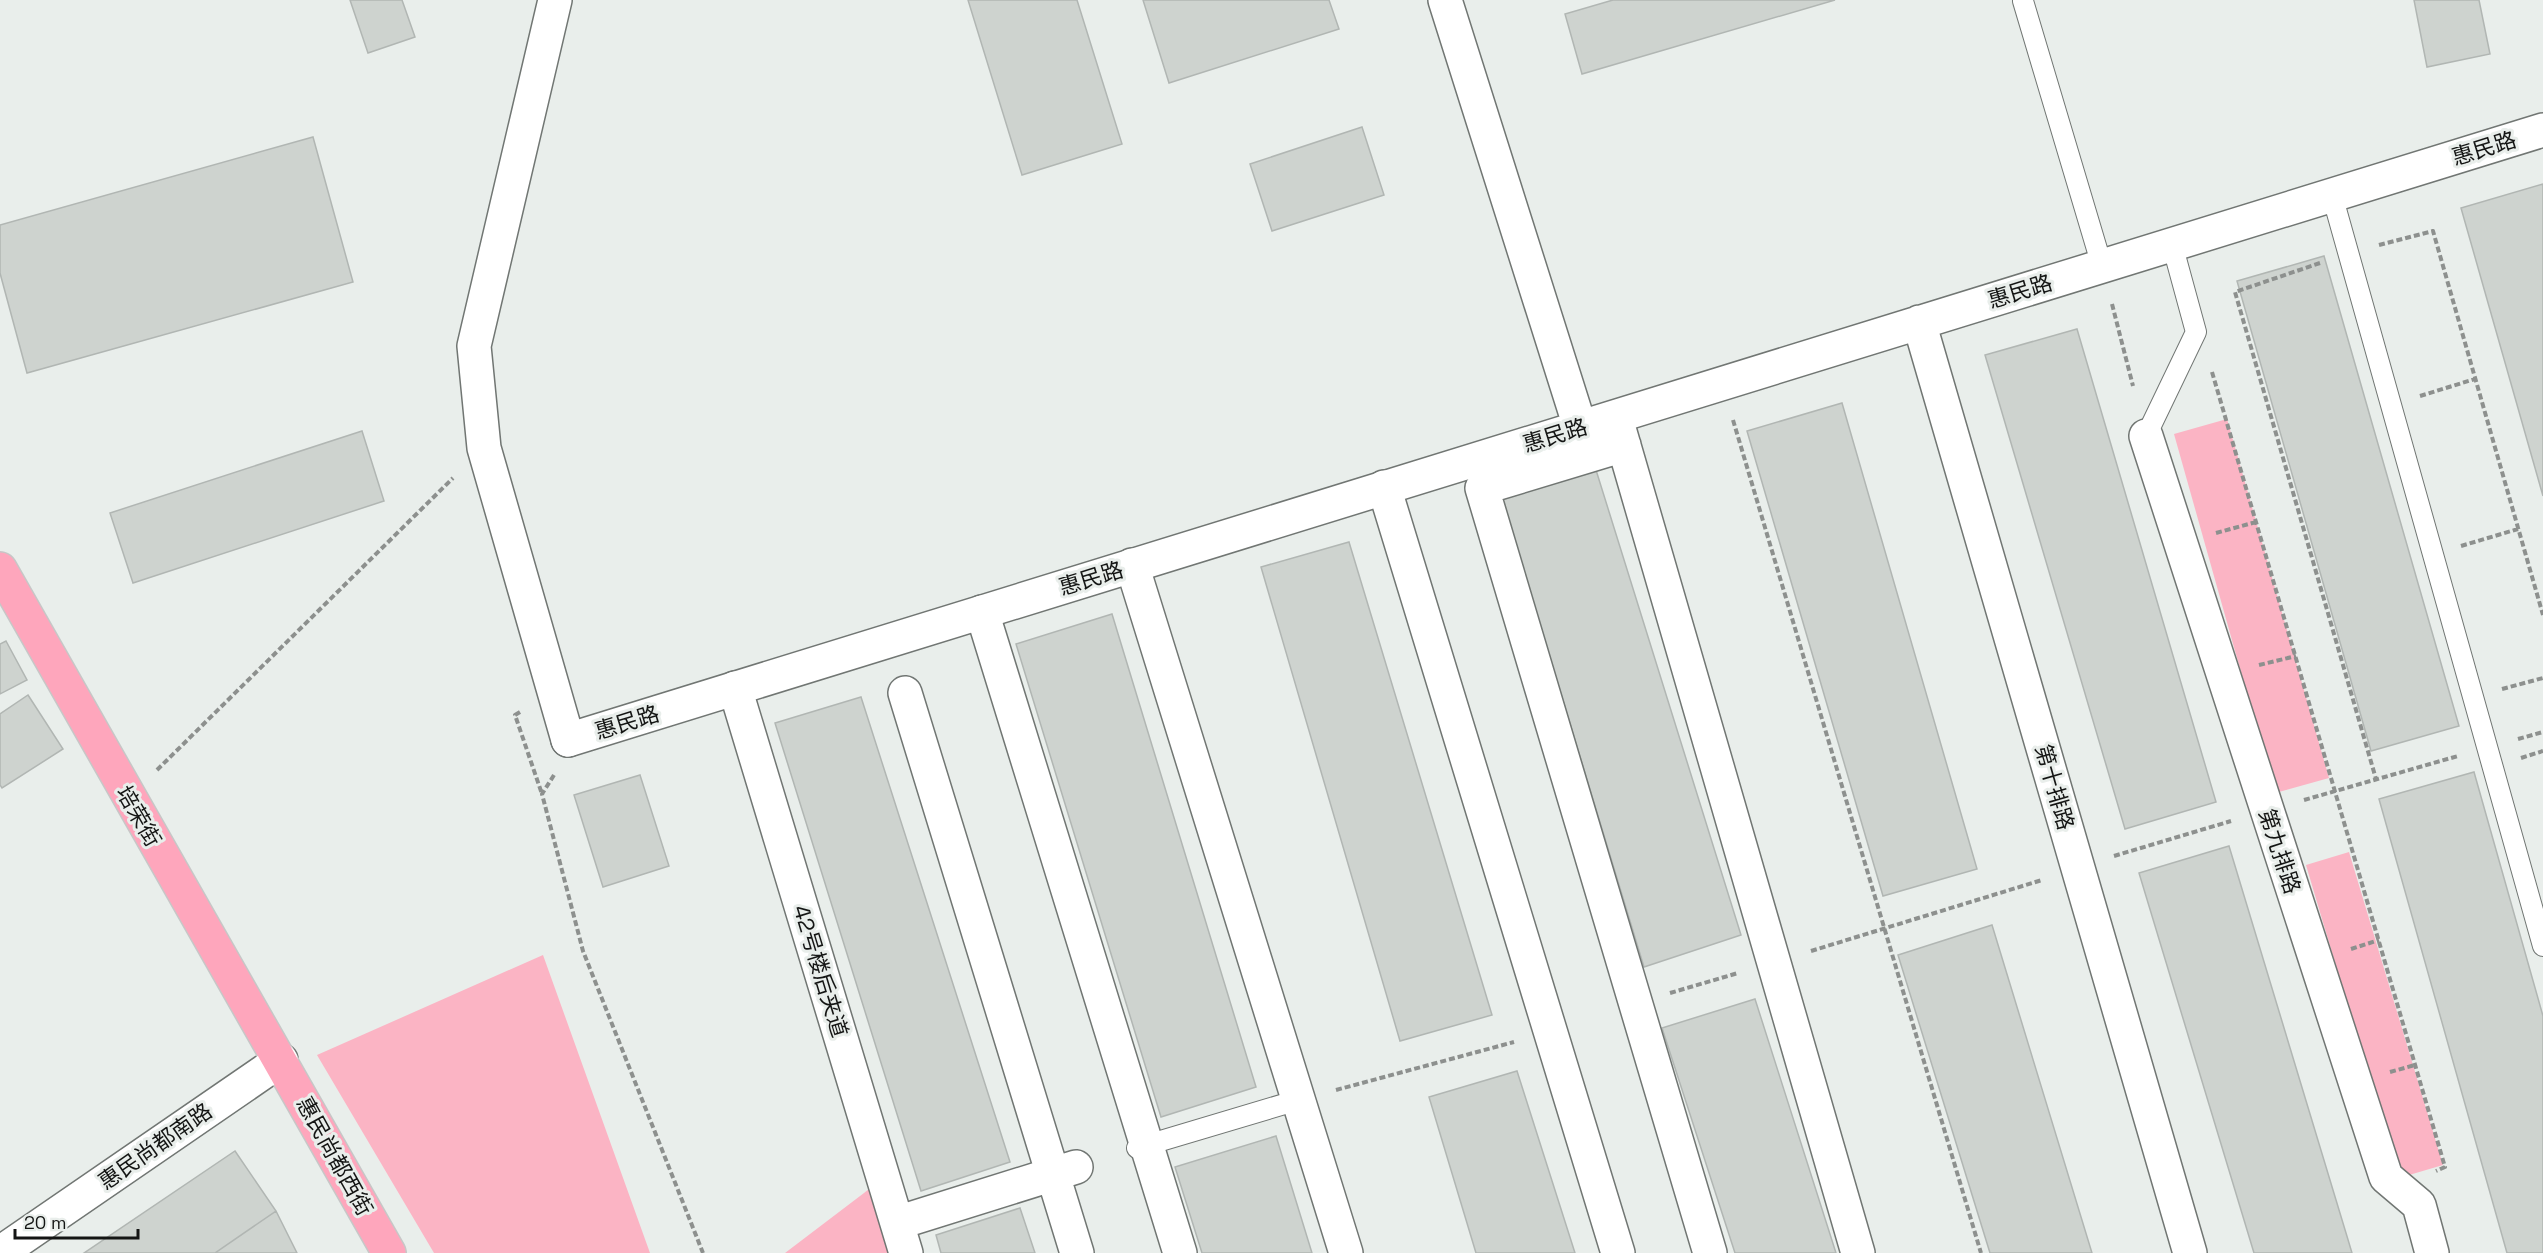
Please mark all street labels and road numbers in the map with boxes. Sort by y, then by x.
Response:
street label: 惠民路 [2448,125,2520,171]
street label: 惠民路 [1984,268,2056,314]
street label: 惠民路 [1519,412,1591,458]
street label: 惠民路 [1055,555,1127,601]
street label: 惠民路 [591,699,663,745]
street label: 第十排路 [2029,741,2081,833]
street label: 培荣街 [110,780,168,852]
street label: 第九排路 [2253,805,2307,897]
street label: 42号楼后夹道 [788,901,854,1041]
street label: 惠民尚都西街 [291,1091,379,1221]
street label: 惠民尚都南路 [93,1097,217,1195]

